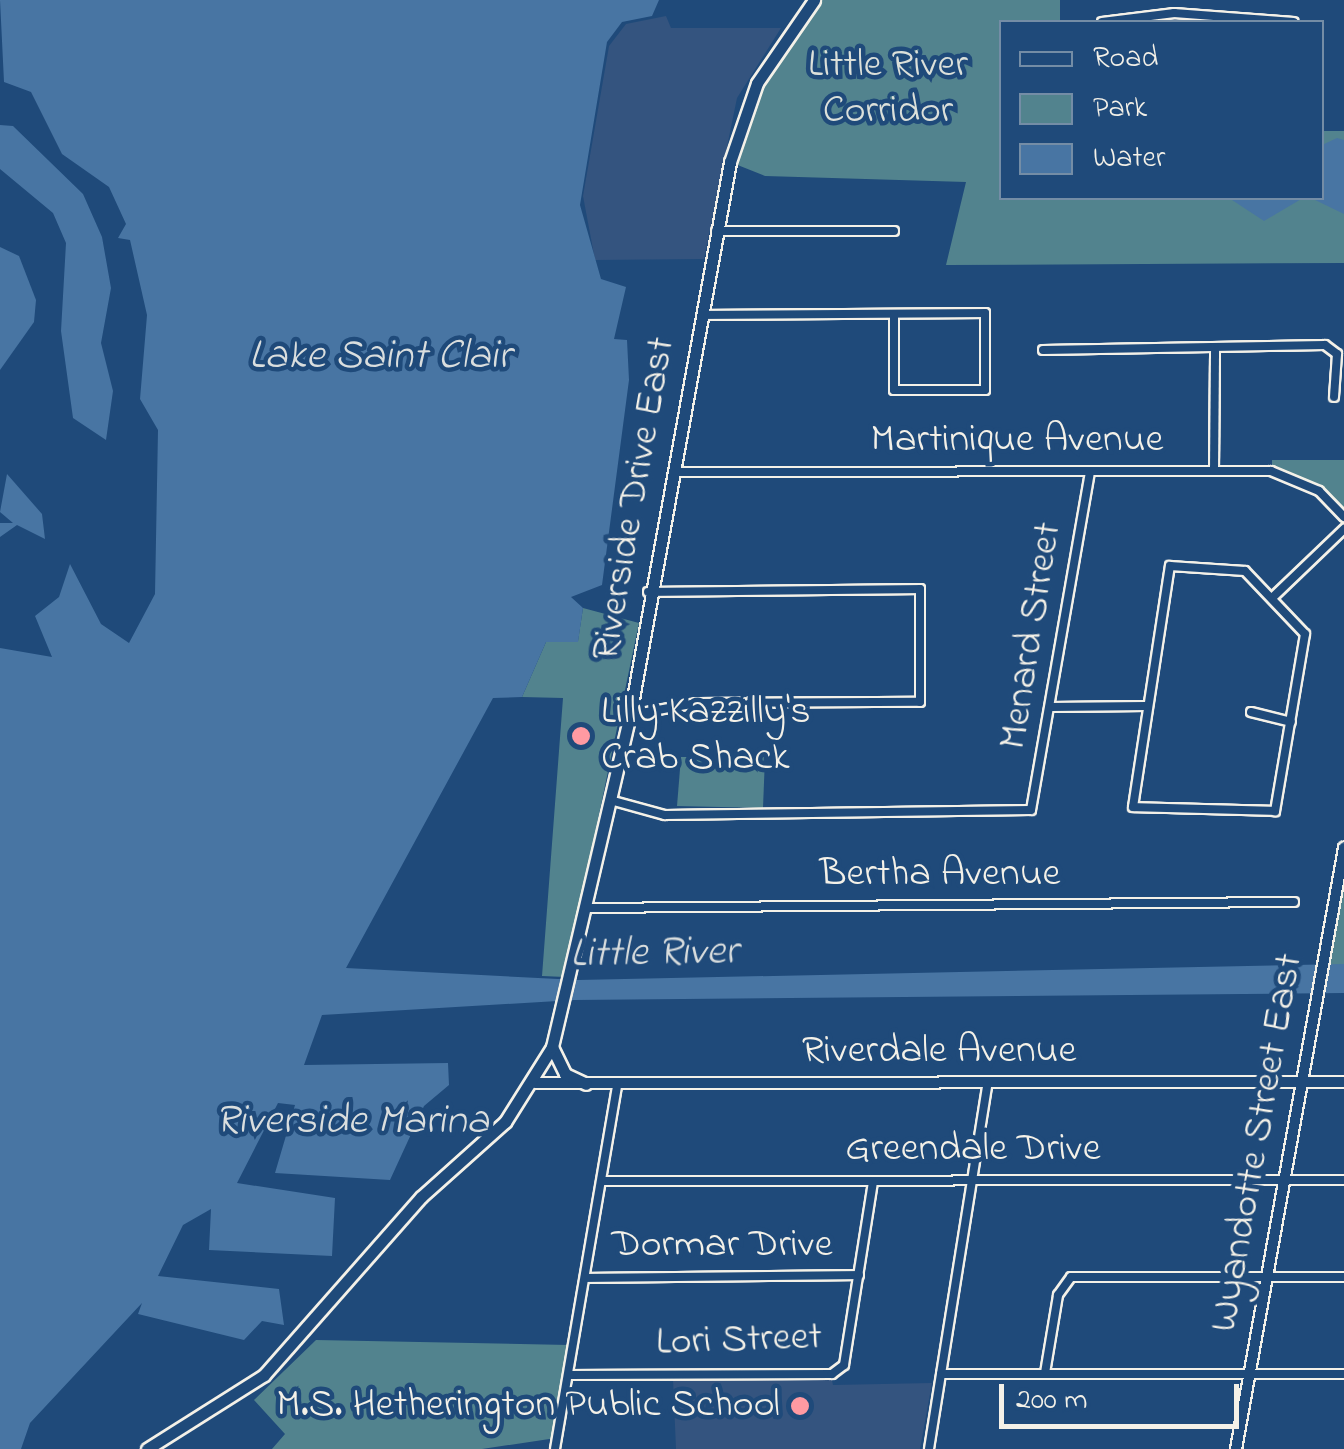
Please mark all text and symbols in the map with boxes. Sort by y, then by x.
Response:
legend [999,20,1324,200]
text: Road [1093,37,1158,81]
park label: Little River Corridor [808,42,968,136]
text: Park [1093,87,1147,131]
text: Water [1093,137,1165,181]
water label: Lake Saint Clair [249,332,511,382]
street label: Riverside Drive East [583,334,687,664]
street label: Martinique Avenue [871,417,1163,465]
street label: Menard Street [990,519,1074,753]
place label: Lilly Kazzilly's Crab Shack [601,689,811,783]
marker: Lilly Kazzilly's Crab Shack [570,725,592,747]
street label: Bertha Avenue [820,851,1060,899]
water label: Little River [570,927,738,981]
street label: Wyandotte Street East [1201,950,1315,1336]
street label: Riverdale Avenue [802,1028,1076,1076]
water label: Riverside Marina [215,1097,489,1147]
street label: Greendale Drive [845,1126,1101,1174]
street label: Dormar Drive [611,1222,833,1270]
street label: Lori Street [655,1314,823,1368]
scale bar [1004,1364,1244,1426]
text: 200 m [1016,1379,1088,1423]
place label: M.S. Hetherington Public School [276,1382,780,1430]
marker: M.S. Hetherington Public School [789,1395,811,1417]

